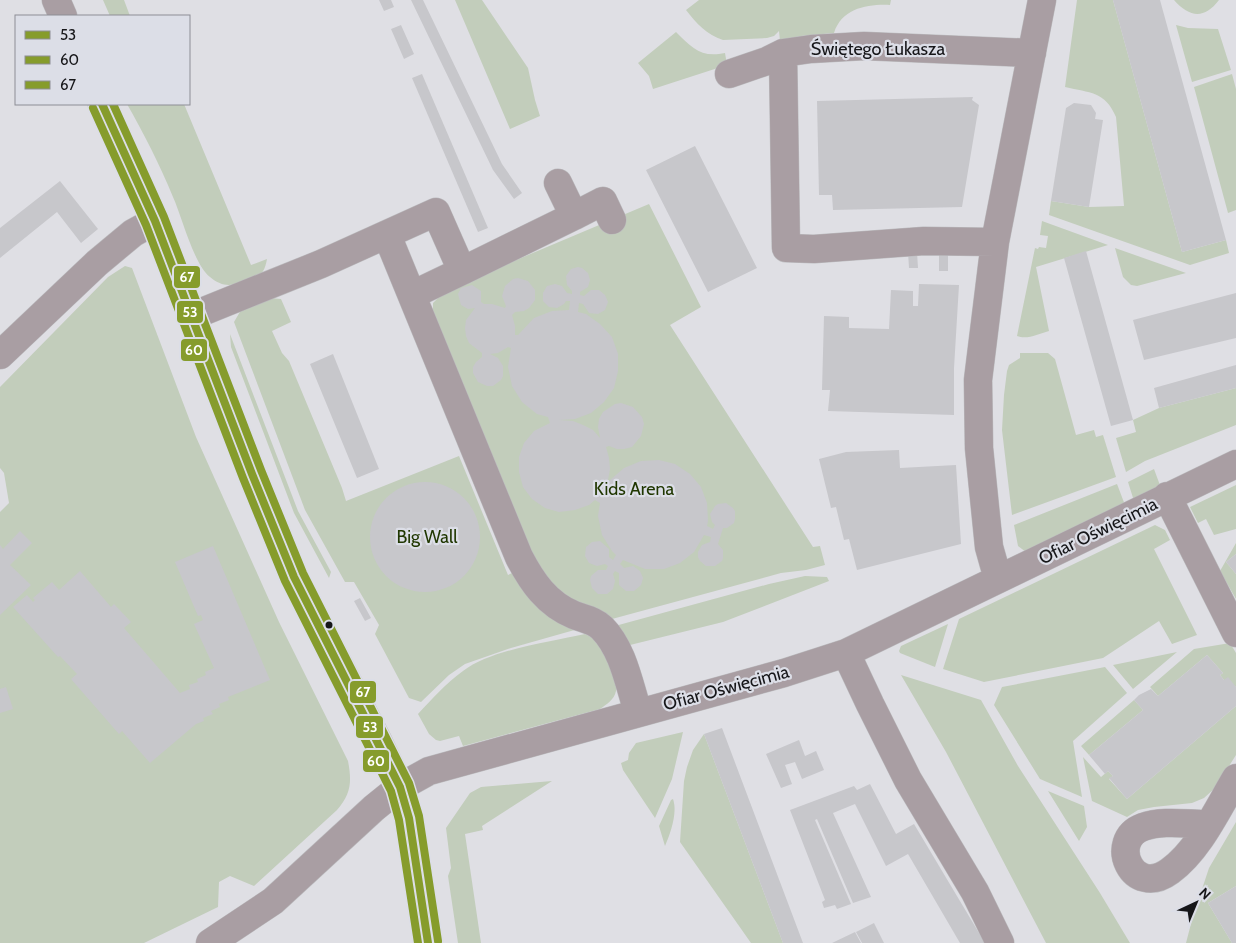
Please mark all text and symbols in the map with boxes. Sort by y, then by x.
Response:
legend [15,15,190,105]
text: 53 [60,26,76,44]
street label: Świętego Łukasza [811,38,946,60]
text: 60 [60,51,79,69]
text: 67 [60,76,76,94]
line badge: 67 [173,265,201,289]
text: 67 [179,268,195,286]
line badge: 53 [176,300,204,324]
text: 53 [182,303,198,321]
line badge: 60 [180,338,208,362]
text: 60 [185,341,203,359]
park label: Kids Arena [594,478,675,500]
street label: Ofiar Oświęcimia [1035,493,1161,569]
park label: Big Wall [397,526,458,548]
unlabelled marker [324,620,334,630]
street label: Ofiar Oświęcimia [661,661,792,715]
line badge: 67 [349,680,377,704]
text: 67 [355,683,371,701]
line badge: 53 [355,715,384,739]
text: 53 [362,718,378,736]
line badge: 60 [362,749,390,773]
text: 60 [367,752,385,770]
north arrow [1171,878,1221,928]
text: N [1195,884,1215,904]

